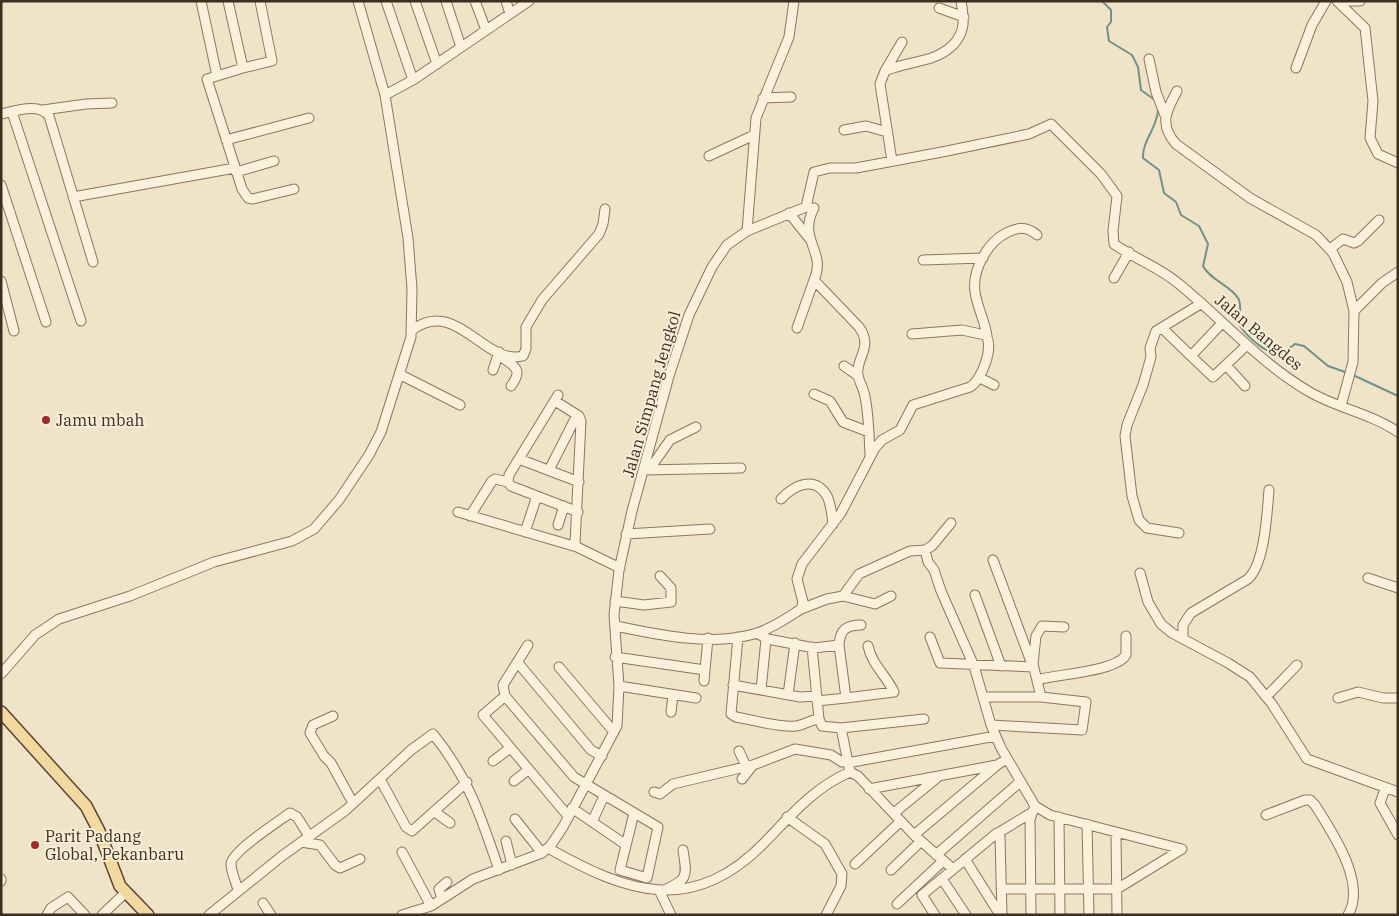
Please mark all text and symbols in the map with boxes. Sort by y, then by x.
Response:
street label: Jalan Bangdes [1211,290,1307,374]
street label: Jalan Simpang Jengkol [618,308,684,479]
place label: Jamu mbah [56,410,145,430]
marker: Jamu mbah [40,414,52,426]
place label: Parit Padang Global, Pekanbaru [45,826,184,864]
marker: Parit Padang Global, Pekanbaru [29,839,41,851]

